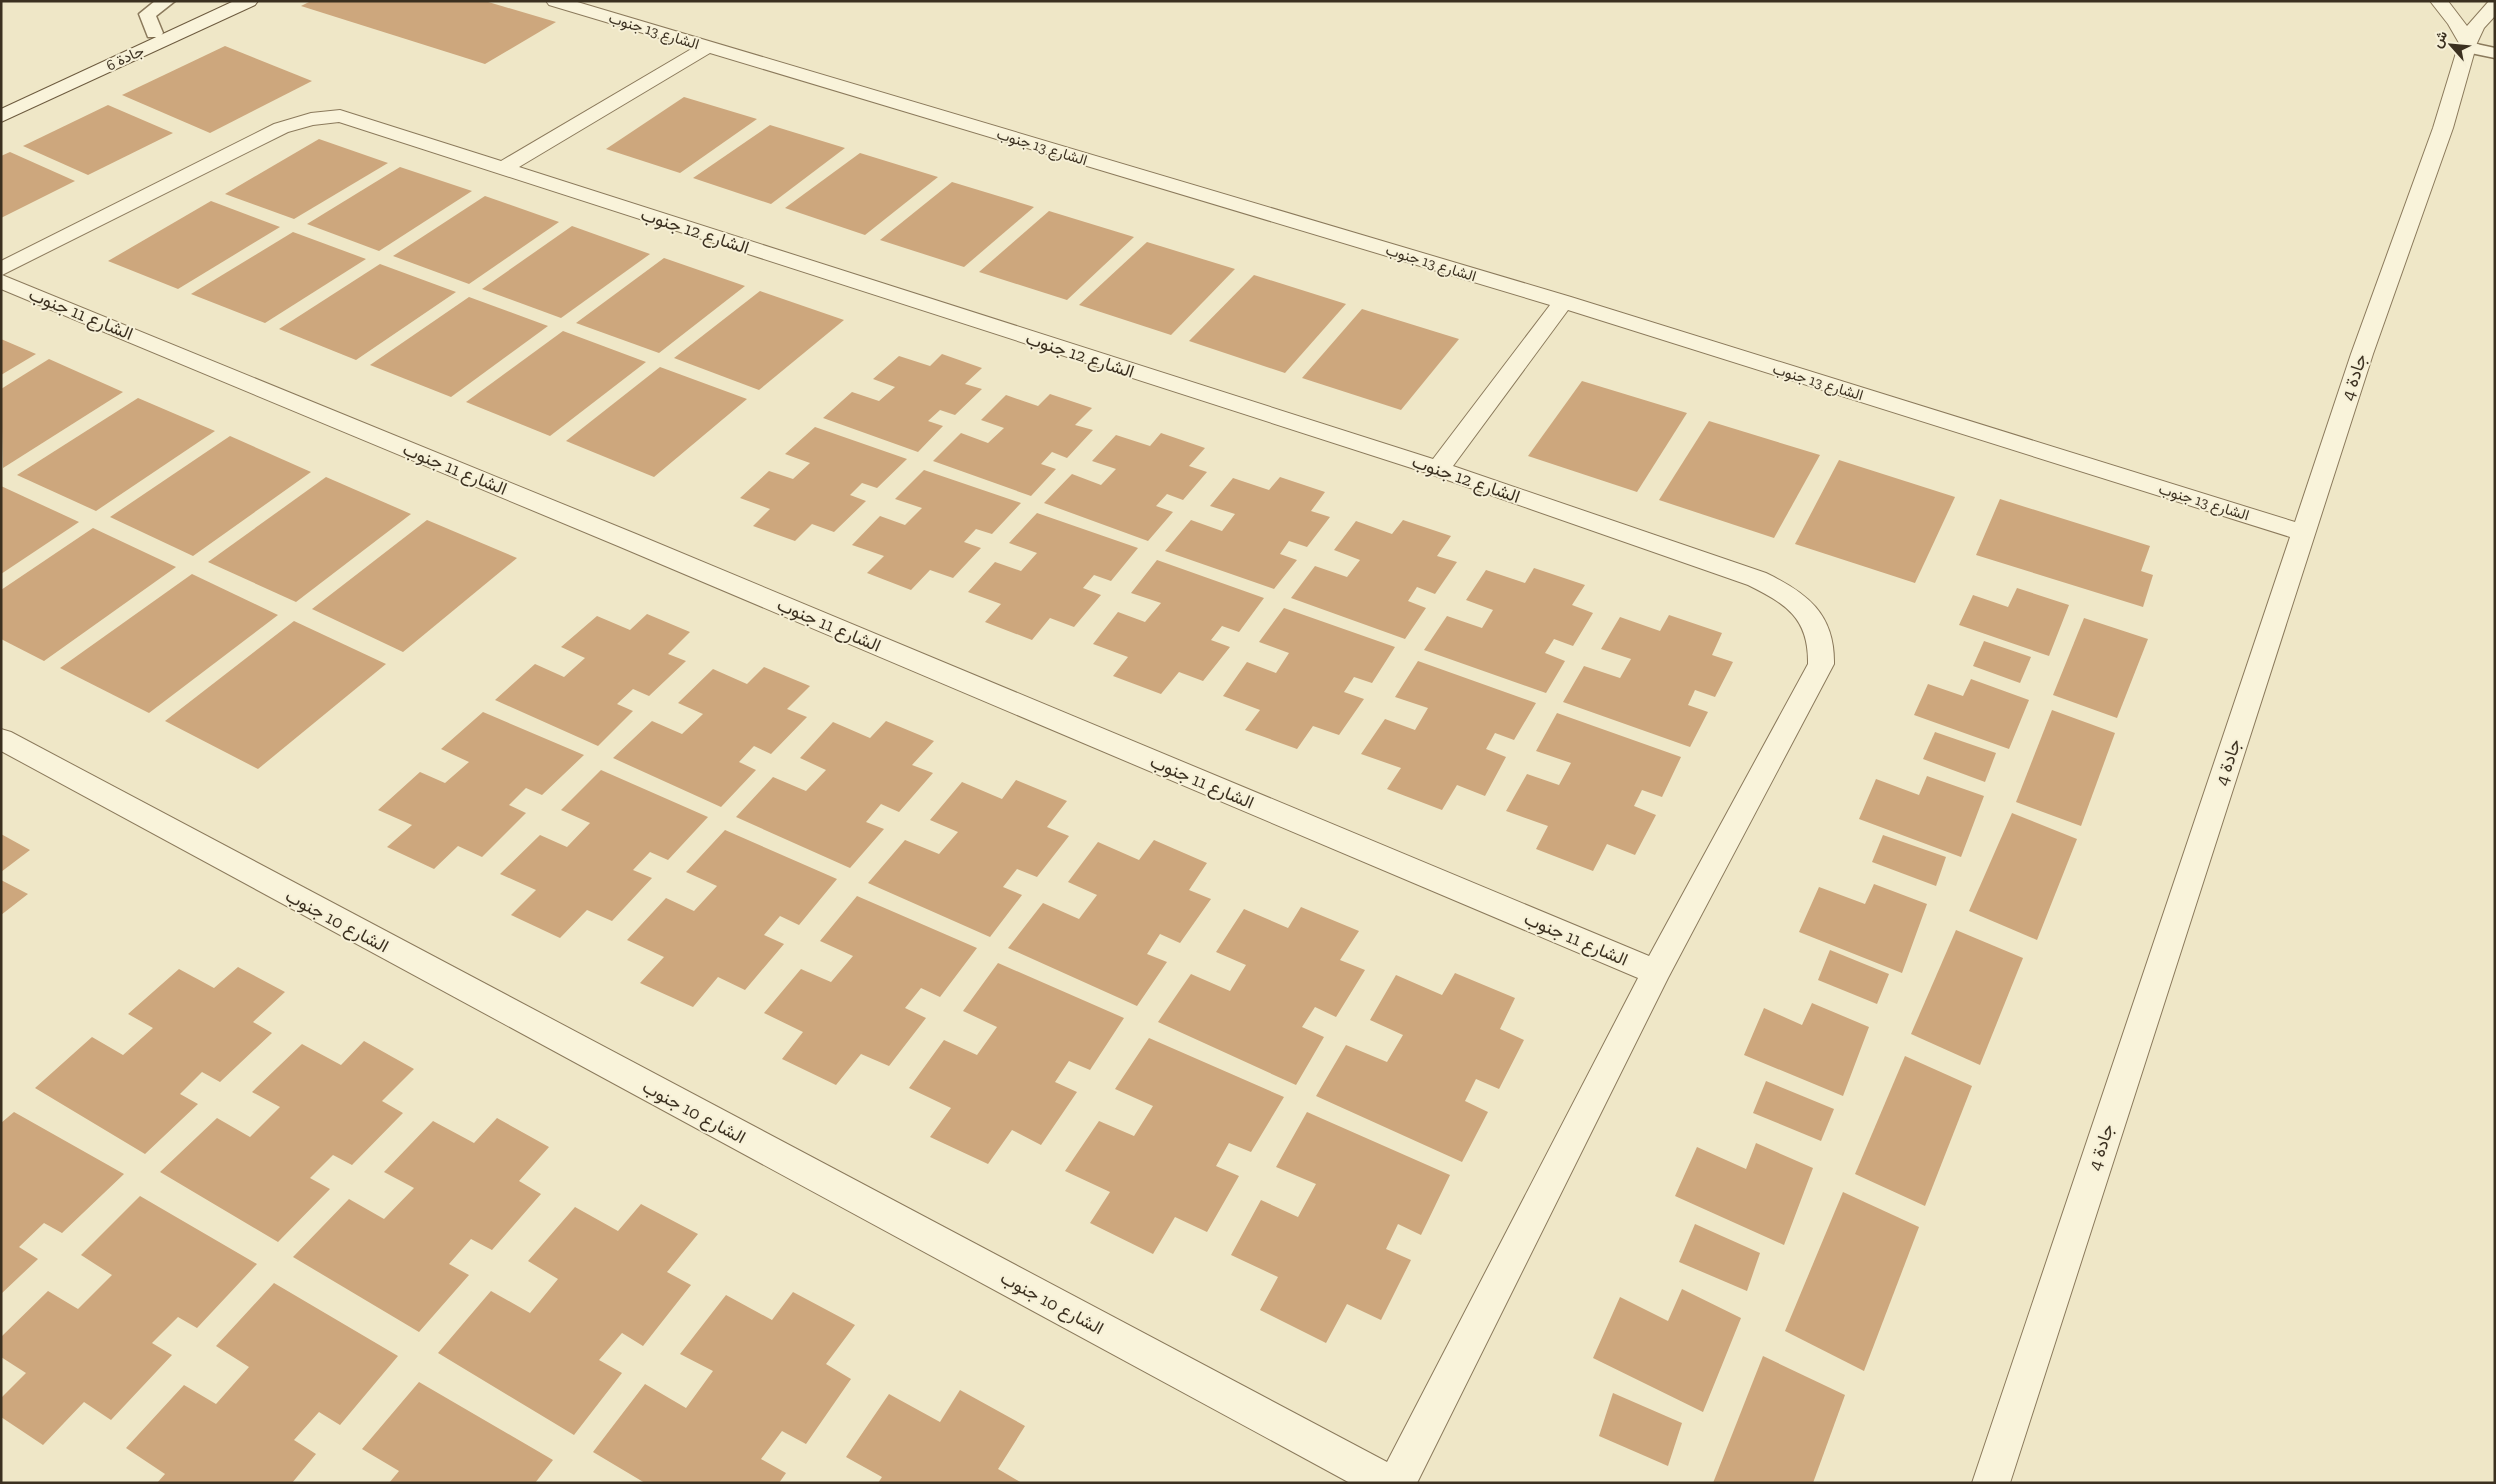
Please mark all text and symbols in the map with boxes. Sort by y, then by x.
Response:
street label: الشارع 13 جنوب [606,9,701,55]
north arrow [2426,20,2476,70]
text: ش [2428,28,2451,51]
street label: جادة 6 [103,41,147,75]
street label: الشارع 13 جنوب [994,125,1089,171]
street label: الشارع 12 جنوب [638,203,752,260]
street label: الشارع 13 جنوب [1383,241,1478,287]
street label: الشارع 11 جنوب [25,283,136,346]
street label: الشارع 12 جنوب [1023,327,1137,384]
street label: جادة 4 [2336,351,2372,403]
street label: الشارع 13 جنوب [1770,360,1865,406]
street label: الشارع 11 جنوب [399,438,510,501]
street label: الشارع 12 جنوب [1409,450,1523,509]
street label: الشارع 13 جنوب [2156,480,2251,526]
street label: الشارع 11 جنوب [773,593,884,658]
street label: جادة 4 [2210,736,2246,788]
street label: الشارع 11 جنوب [1146,750,1257,815]
street label: الشارع 10 جنوب [281,885,392,958]
street label: الشارع 11 جنوب [1520,907,1631,972]
street label: الشارع 10 جنوب [638,1076,749,1149]
street label: جادة 4 [2083,1121,2119,1173]
street label: الشارع 10 جنوب [996,1267,1107,1340]

